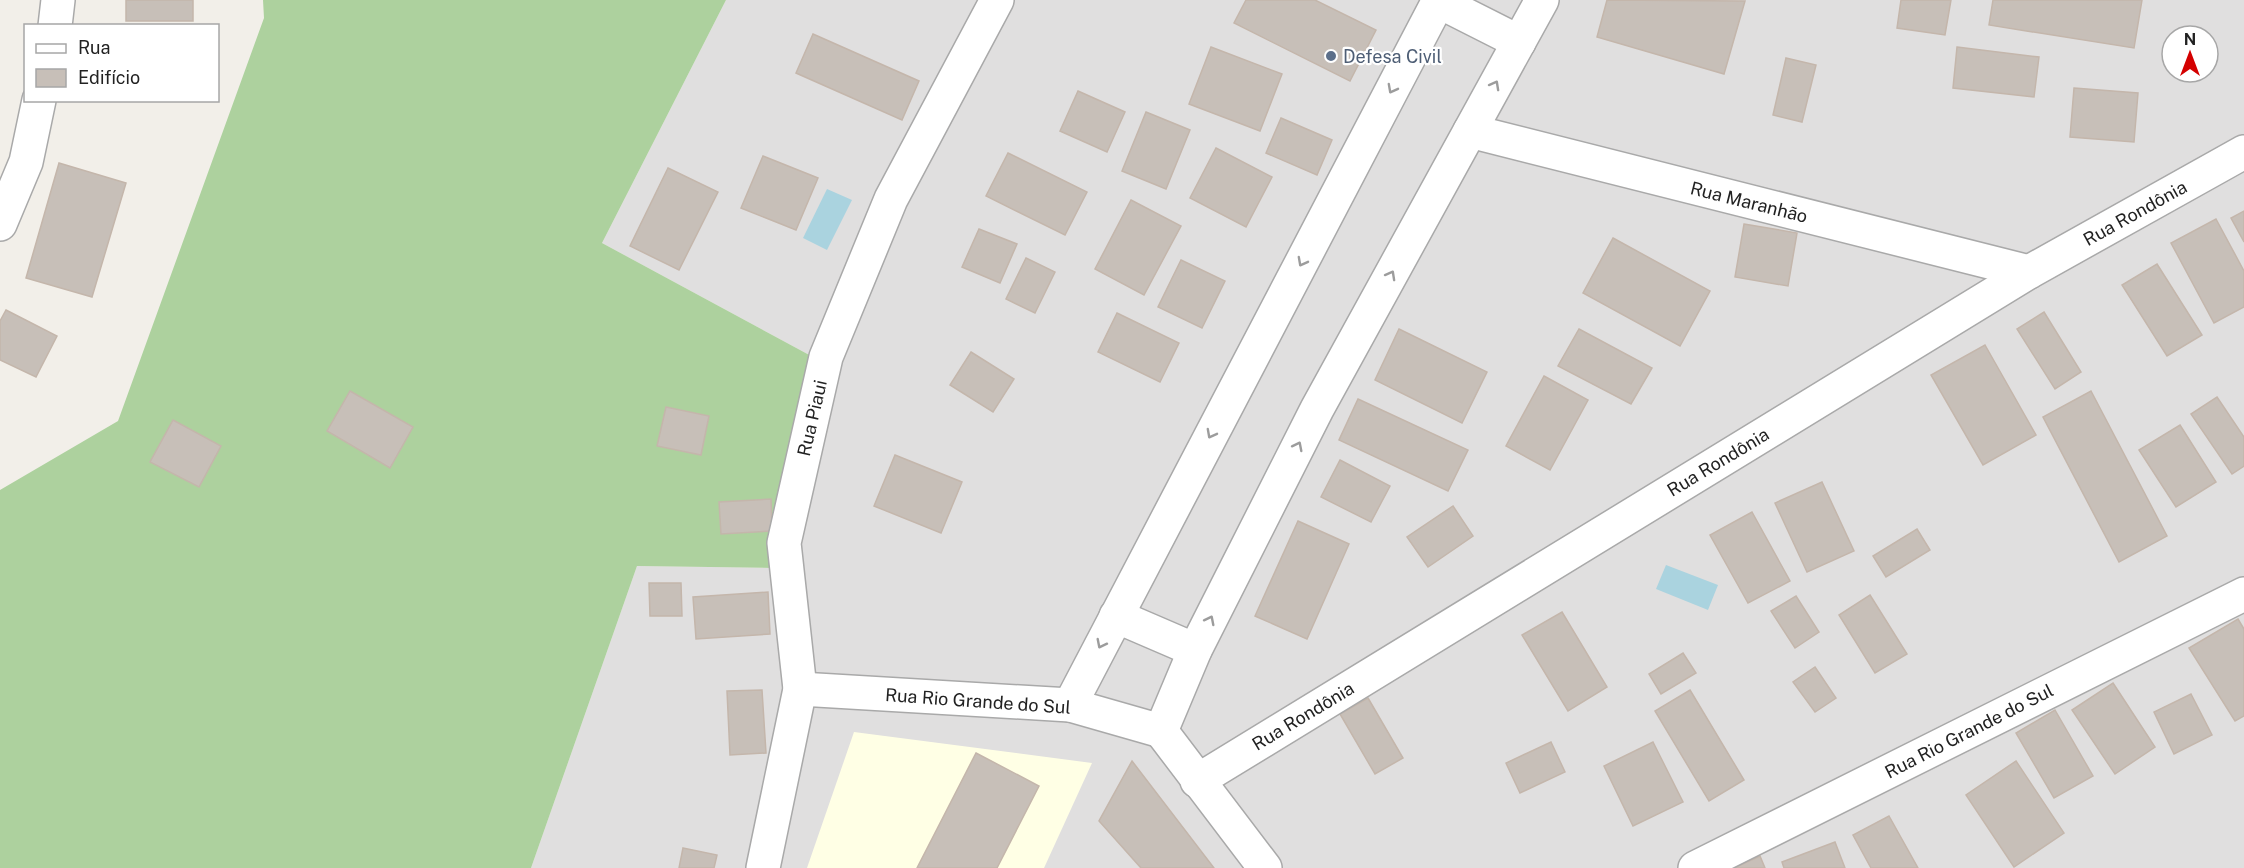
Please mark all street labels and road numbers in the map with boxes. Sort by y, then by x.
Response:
street label: Rua Rondônia [2080,176,2190,250]
street label: Rua Maranhão [1688,177,1810,227]
street label: Rua Piaui [793,378,831,458]
street label: Rua Rondônia [1663,423,1773,501]
street label: Rua Rondônia [1248,677,1358,755]
street label: Rua Rio Grande do Sul [1881,679,2057,783]
street label: Rua Rio Grande do Sul [884,684,1072,718]

